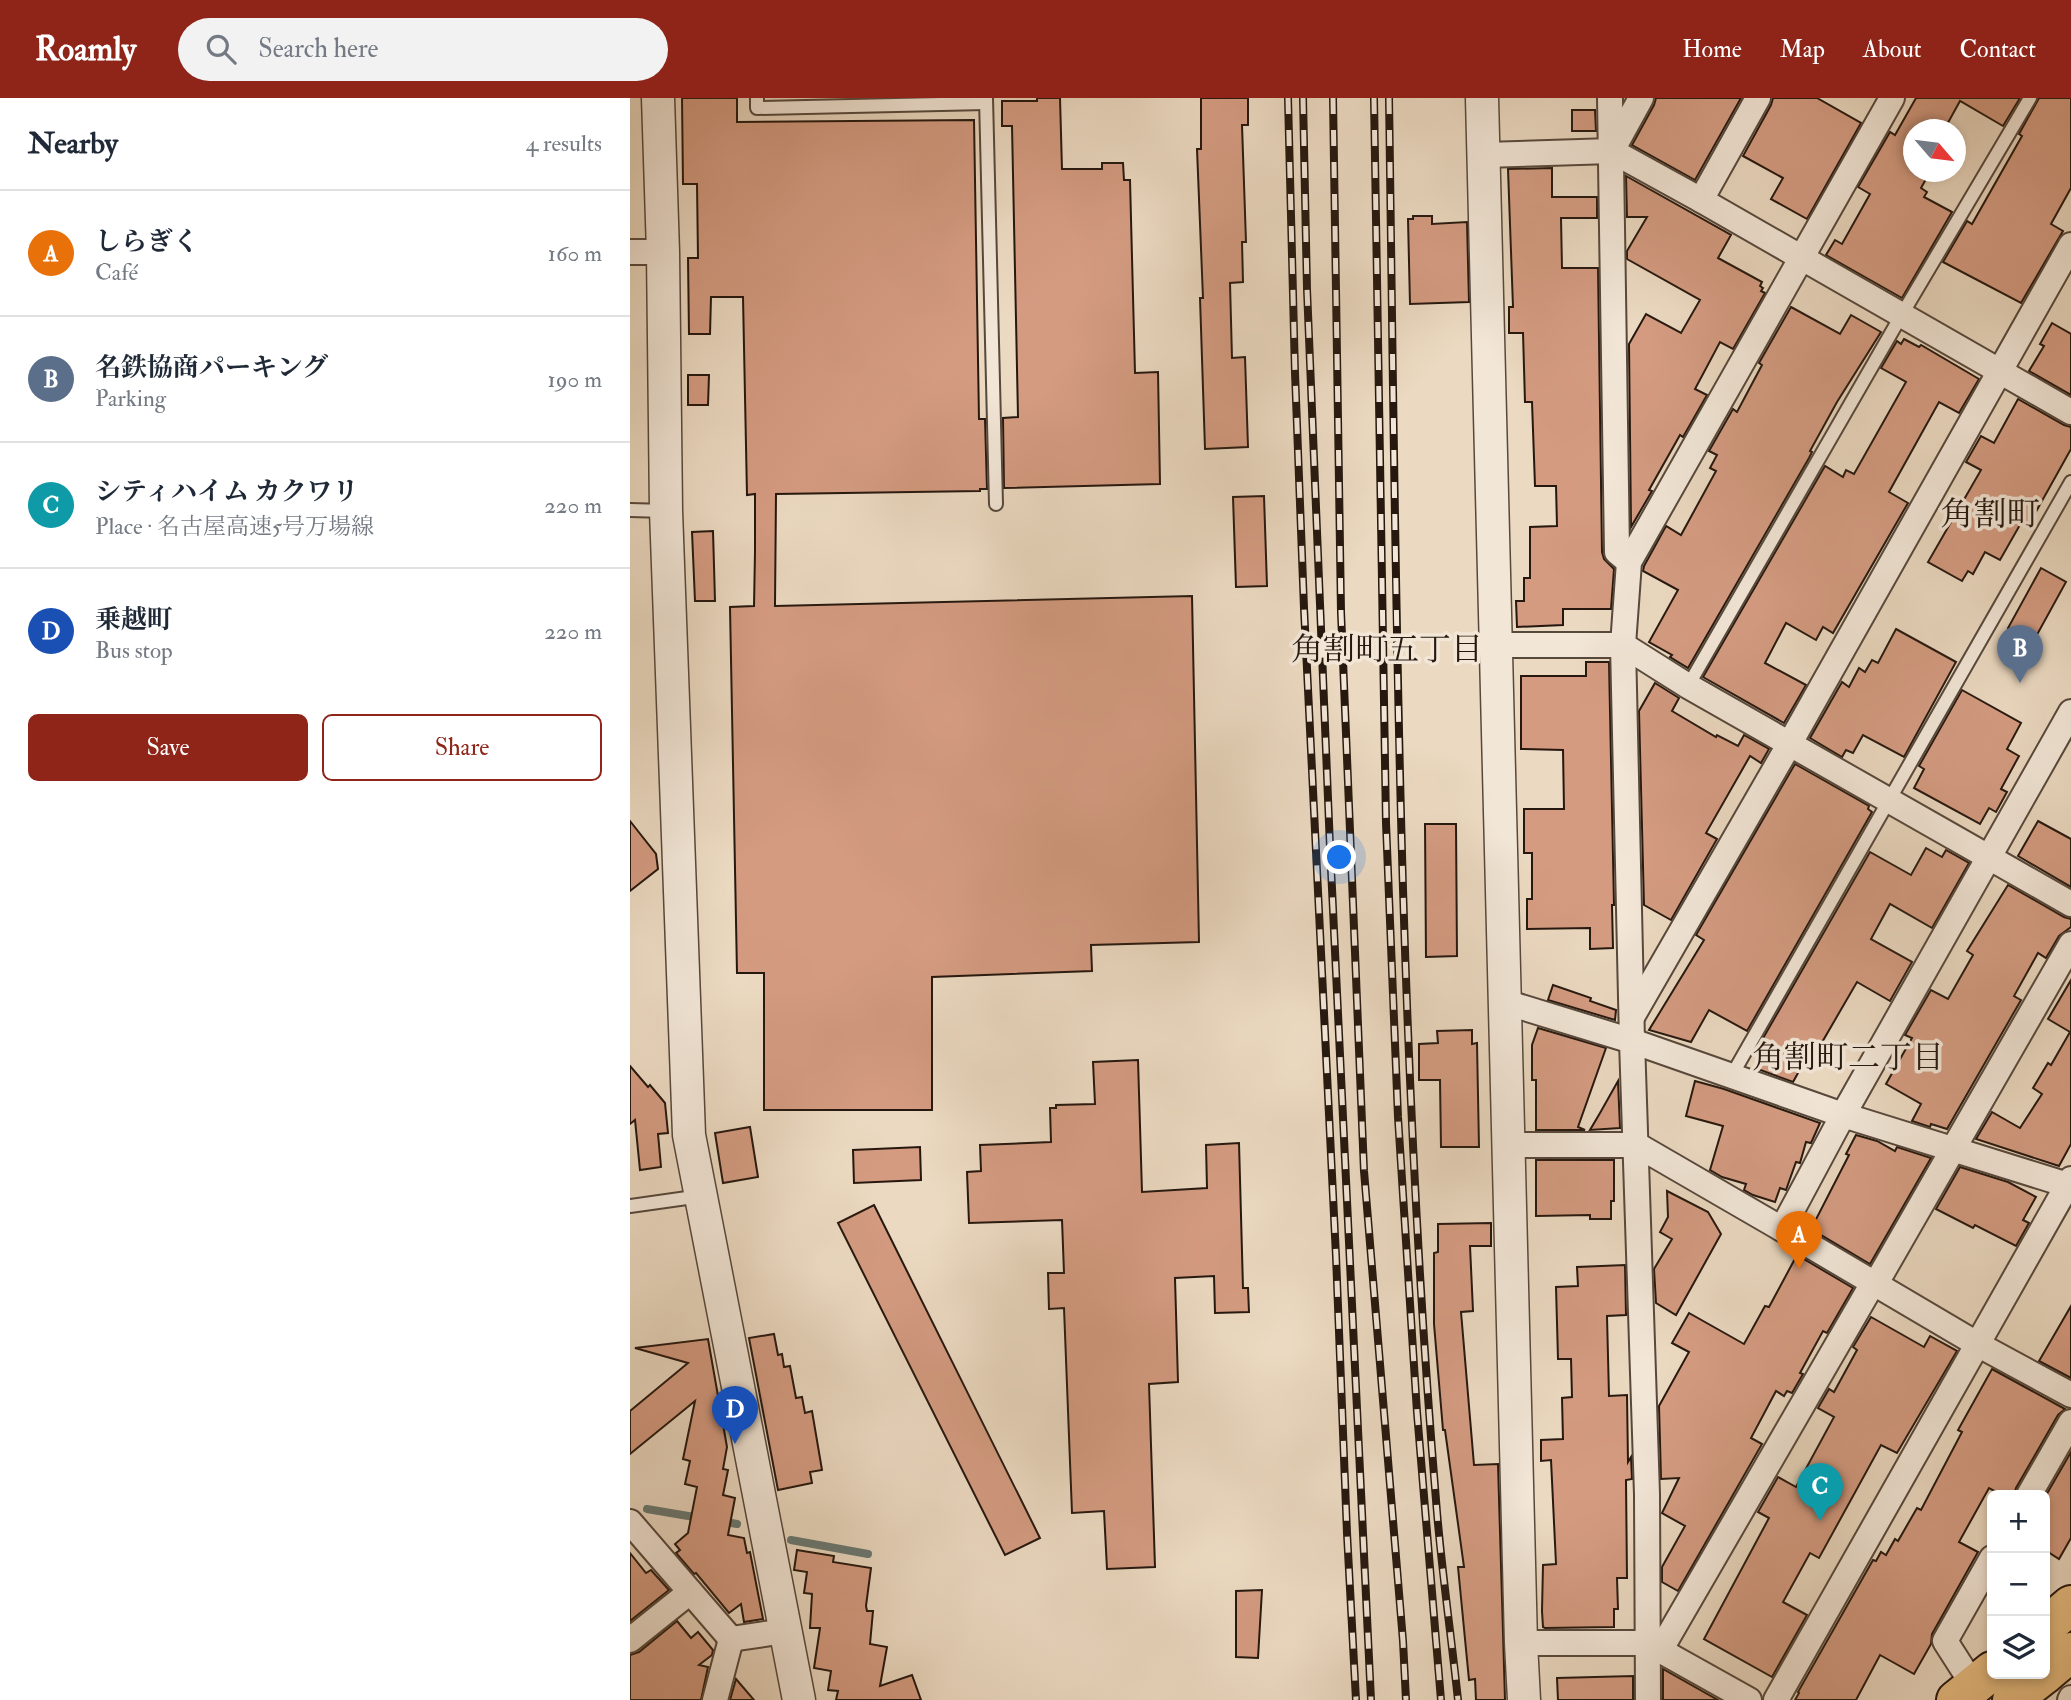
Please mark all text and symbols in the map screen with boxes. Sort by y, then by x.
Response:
search box [178,18,668,81]
text: Roamly [35,29,136,70]
icon: search [202,30,240,68]
text: Search here [258,33,378,65]
text: Home [1682,34,1742,65]
text: Map [1780,34,1825,65]
text: About [1863,34,1922,65]
text: Contact [1960,34,2036,65]
north arrow [1903,119,1966,182]
text: Nearby [28,125,118,162]
text: 4 results [526,129,602,158]
text: しらぎく [95,226,199,258]
text: A [44,239,58,268]
text: 160 m [548,239,602,268]
text: Café [95,258,138,287]
text: 名鉄協商パーキング [95,352,328,384]
text: B [43,365,59,394]
text: 190 m [548,365,602,394]
text: Parking [95,384,166,413]
text: シティハイム カクワリ [95,476,358,508]
text: C [43,491,59,520]
text: 220 m [544,491,602,520]
district label: 角割町 [1941,494,2040,535]
text: Place · 名古屋高速5号万場線 [95,512,374,541]
text: 乗越町 [95,604,173,636]
text: D [42,617,60,646]
text: 220 m [544,617,602,646]
pin: B [1997,625,2043,683]
district label: 角割町五丁目 [1291,630,1483,670]
text: Bus stop [95,636,173,665]
button: Save [28,714,308,781]
button: Share [322,714,602,781]
your location [1322,840,1356,874]
district label: 角割町二丁目 [1752,1038,1944,1078]
pin: A [1776,1211,1822,1269]
pin: D [712,1386,758,1444]
pin: C [1797,1463,1843,1521]
map controls [1987,1490,2050,1679]
button: + [1987,1490,2050,1553]
button: − [1987,1553,2050,1616]
button: layers [1987,1616,2050,1679]

